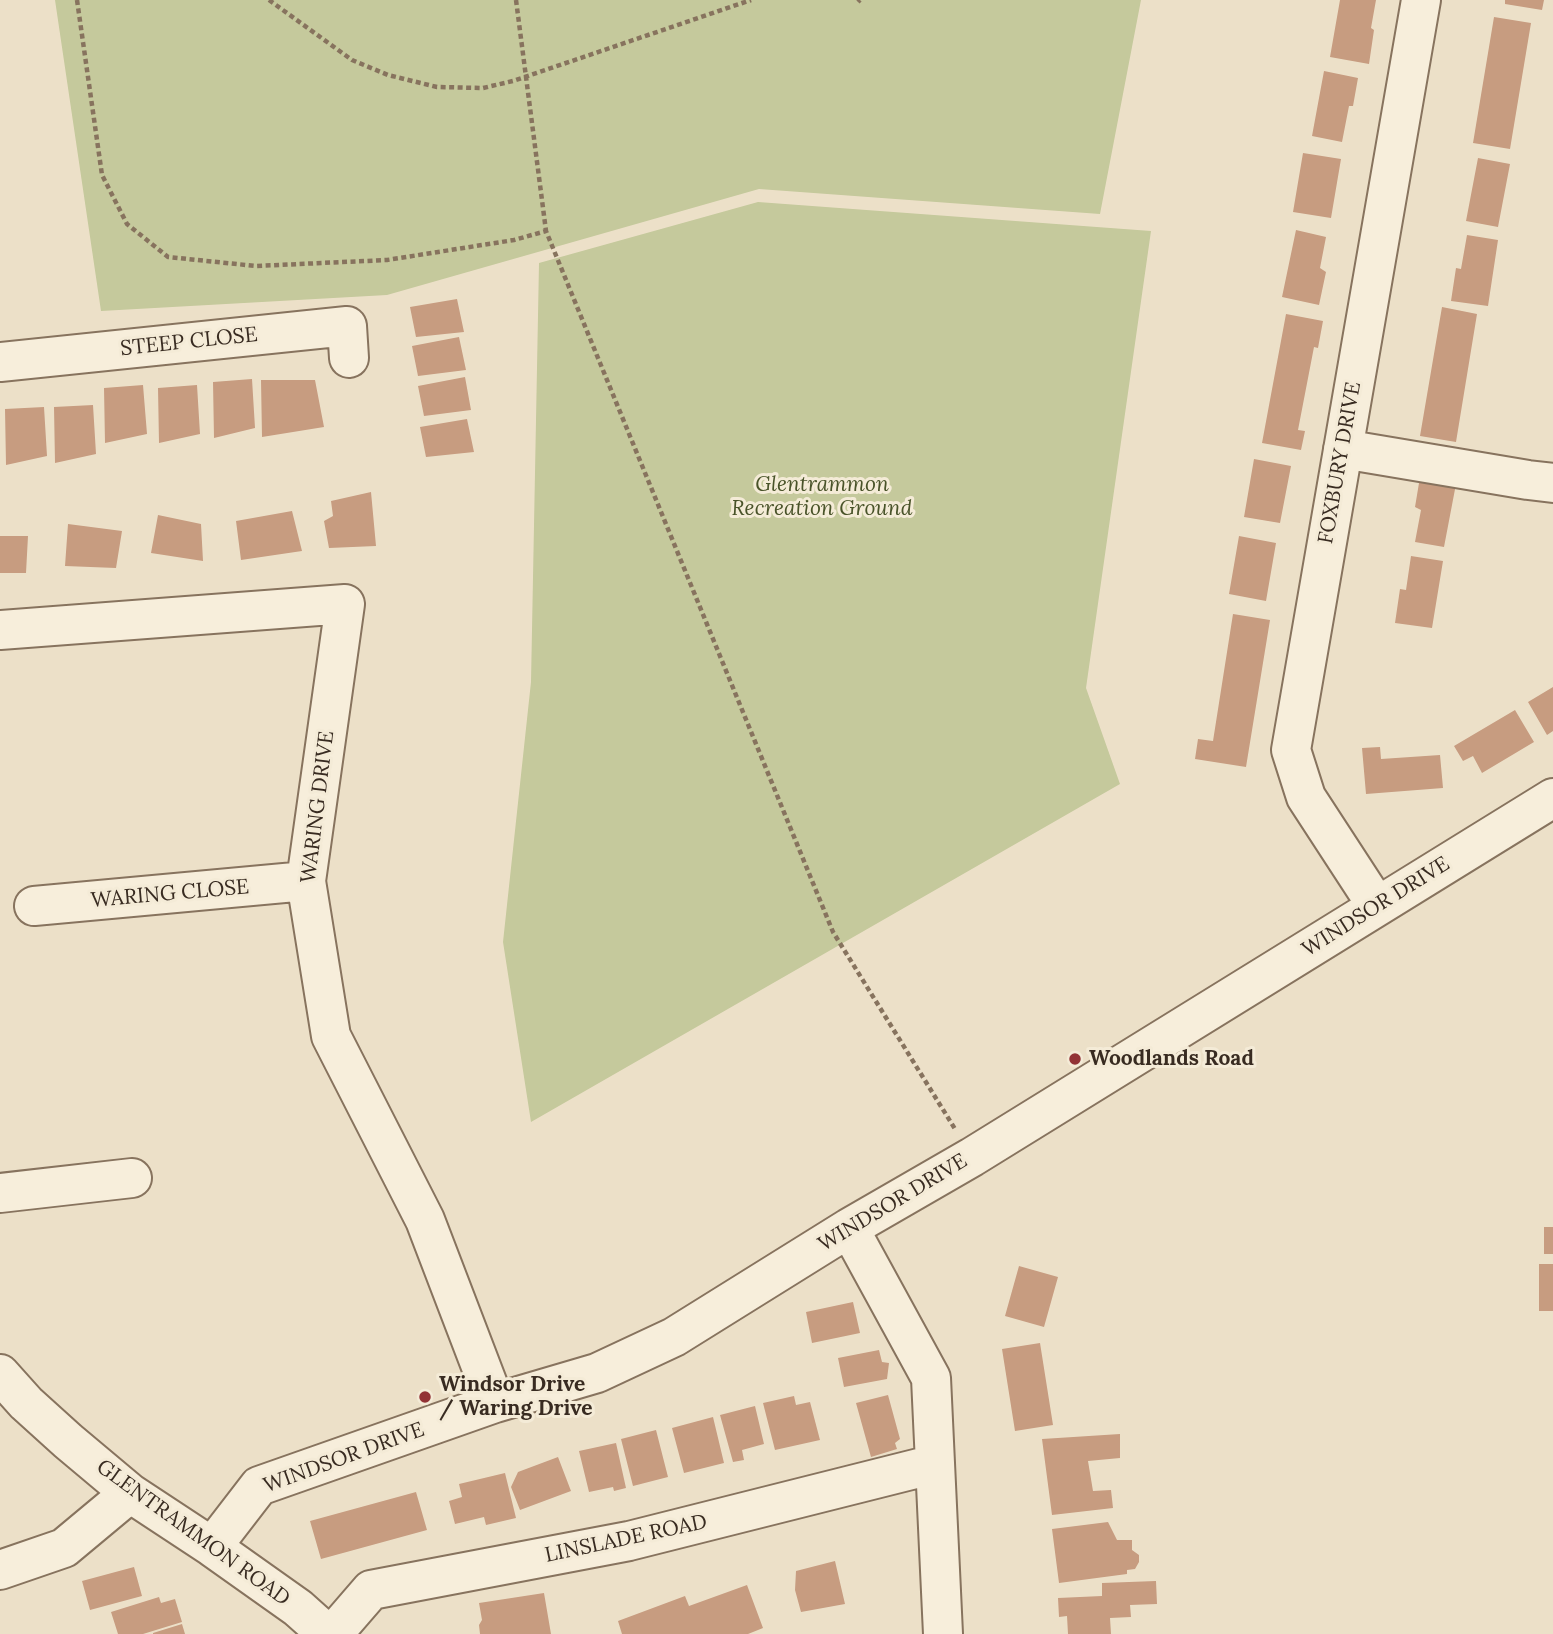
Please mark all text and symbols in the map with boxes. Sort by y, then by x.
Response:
street label: STEEP CLOSE [119,322,259,362]
street label: FOXBURY DRIVE [1313,380,1367,546]
park label: Glentrammon Recreation Ground [732,472,912,522]
street label: WARING DRIVE [296,729,340,885]
street label: WINDSOR DRIVE [1298,852,1454,962]
street label: WARING CLOSE [90,875,250,913]
place label: Woodlands Road [1089,1046,1254,1072]
marker: Woodlands Road [1067,1051,1083,1067]
street label: WINDSOR DRIVE [814,1149,972,1257]
place label: Windsor Drive / Waring Drive [439,1372,593,1422]
marker: Windsor Drive / Waring Drive [417,1389,433,1405]
street label: WINDSOR DRIVE [260,1417,428,1499]
street label: GLENTRAMMON ROAD [91,1454,295,1612]
street label: LINSLADE ROAD [543,1510,709,1568]

